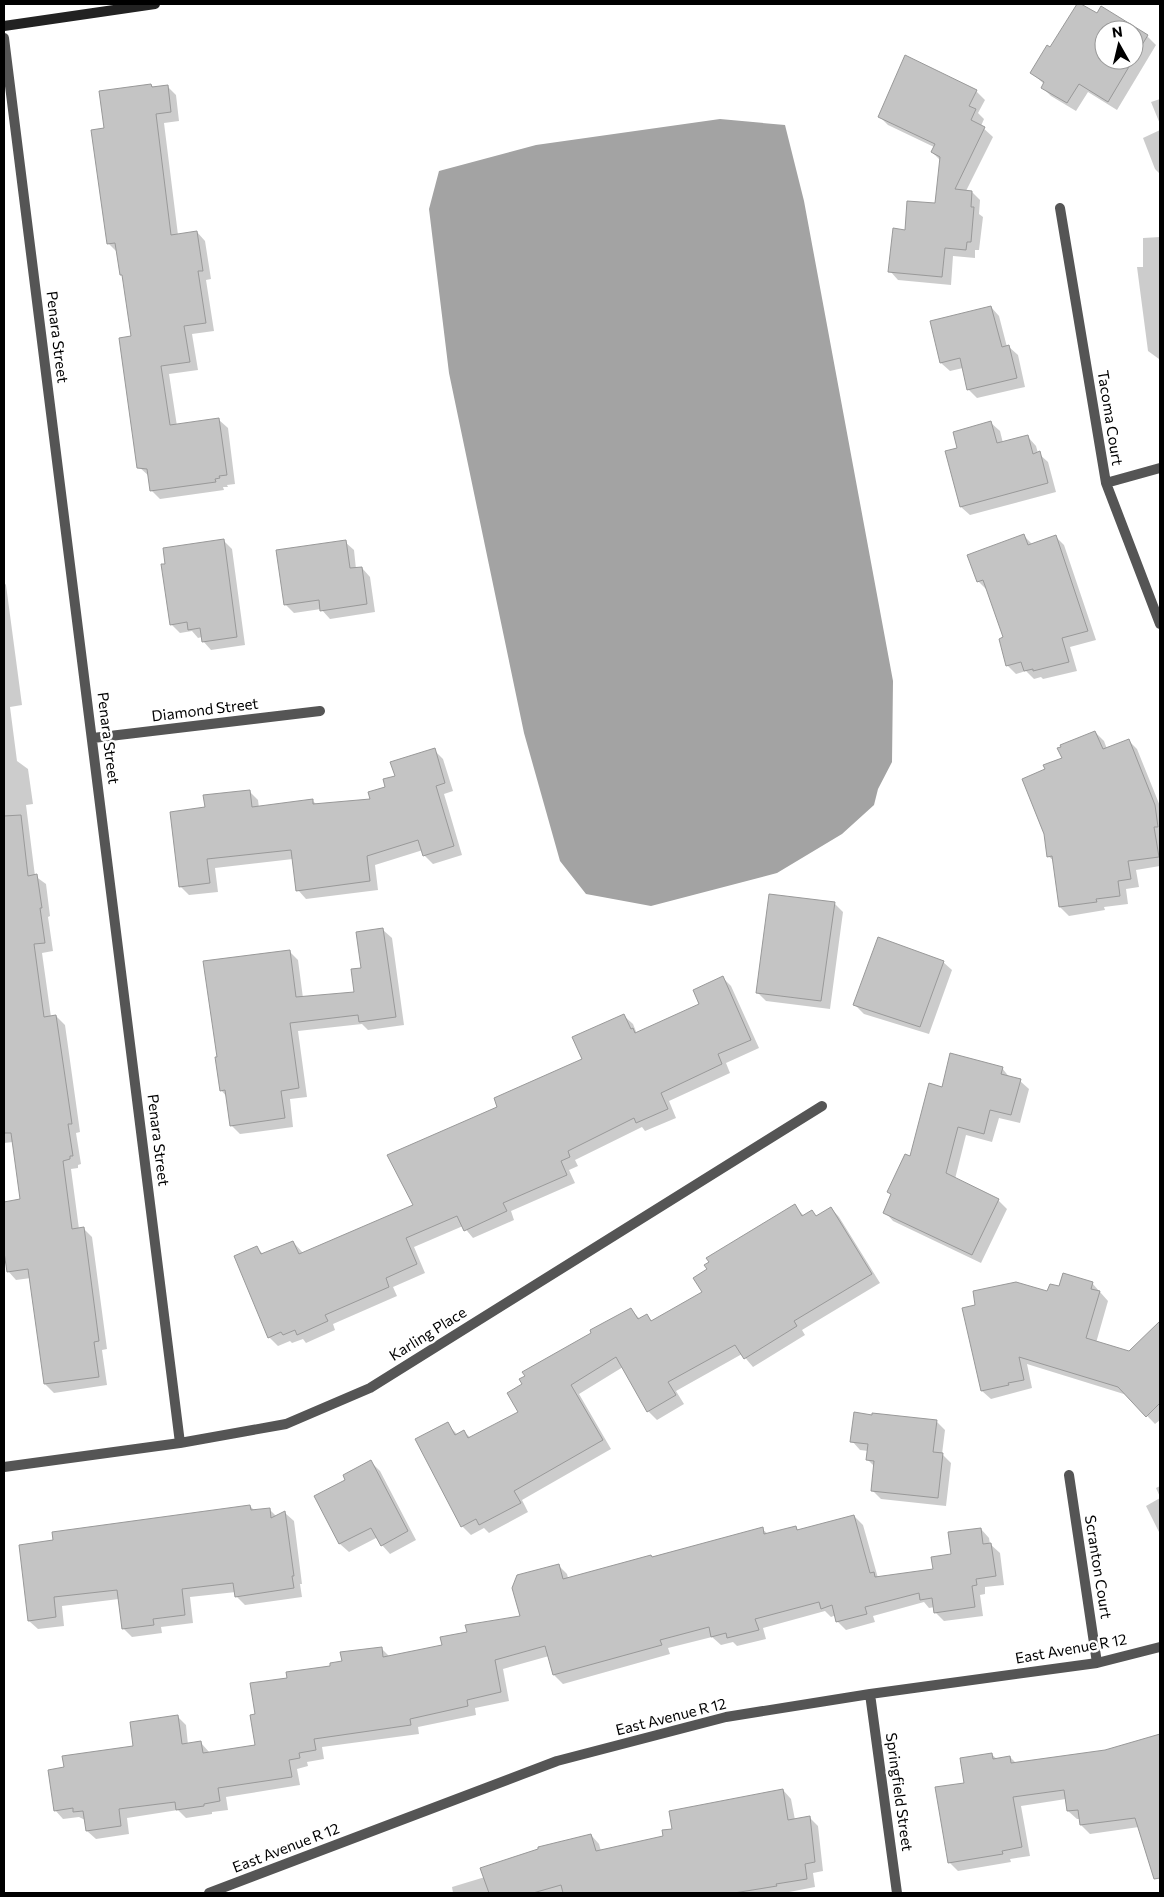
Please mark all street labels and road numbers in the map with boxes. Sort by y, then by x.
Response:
street label: Penara Street [43,290,73,384]
street label: Tacoma Court [1095,369,1127,467]
street label: Penara Street [94,691,124,785]
street label: Diamond Street [151,694,259,724]
street label: Penara Street [144,1093,174,1187]
street label: Karling Place [386,1302,469,1364]
street label: Scranton Court [1082,1514,1116,1620]
street label: East Avenue R 12 [1014,1629,1128,1667]
street label: East Avenue R 12 [614,1694,728,1738]
street label: Springfield Street [883,1731,917,1852]
street label: East Avenue R 12 [230,1818,342,1876]

